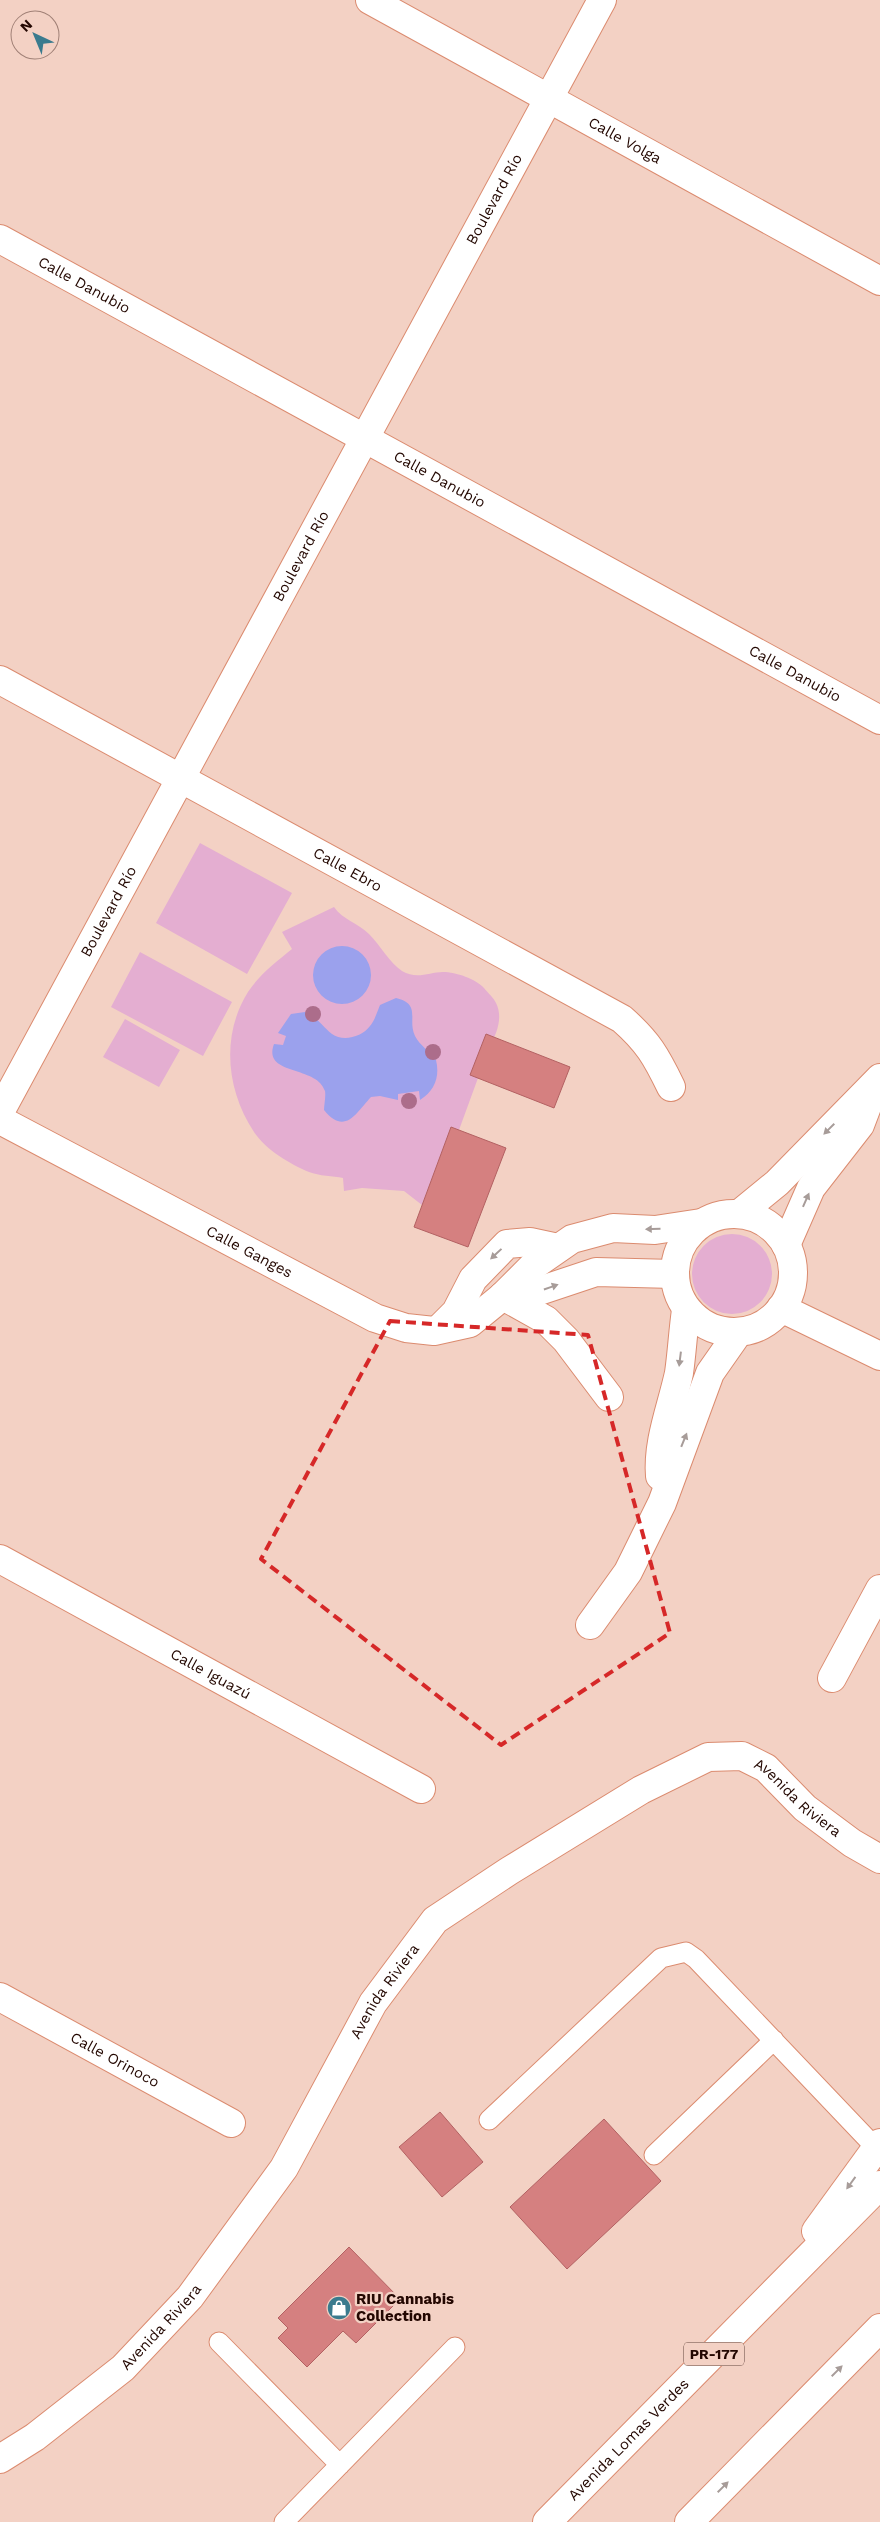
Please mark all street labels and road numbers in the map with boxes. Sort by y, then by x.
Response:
street label: Calle Volga [585,113,665,168]
street label: Boulevard Río [462,151,526,248]
street label: Calle Danubio [35,253,133,317]
street label: Calle Danubio [391,447,489,512]
street label: Boulevard Río [269,508,333,605]
street label: Calle Danubio [746,641,844,706]
street label: Calle Ebro [310,844,385,896]
street label: Boulevard Río [77,863,140,960]
street label: Calle Ganges [203,1222,296,1282]
street label: Calle Iguazú [167,1645,254,1703]
street label: Avenida Riviera [751,1755,845,1841]
street label: Avenida Riviera [346,1940,423,2042]
street label: Calle Orinoco [67,2028,163,2091]
street label: Avenida Riviera [117,2280,206,2374]
road number: PR-177 [684,2342,744,2366]
street label: Avenida Lomas Verdes [564,2375,693,2504]

